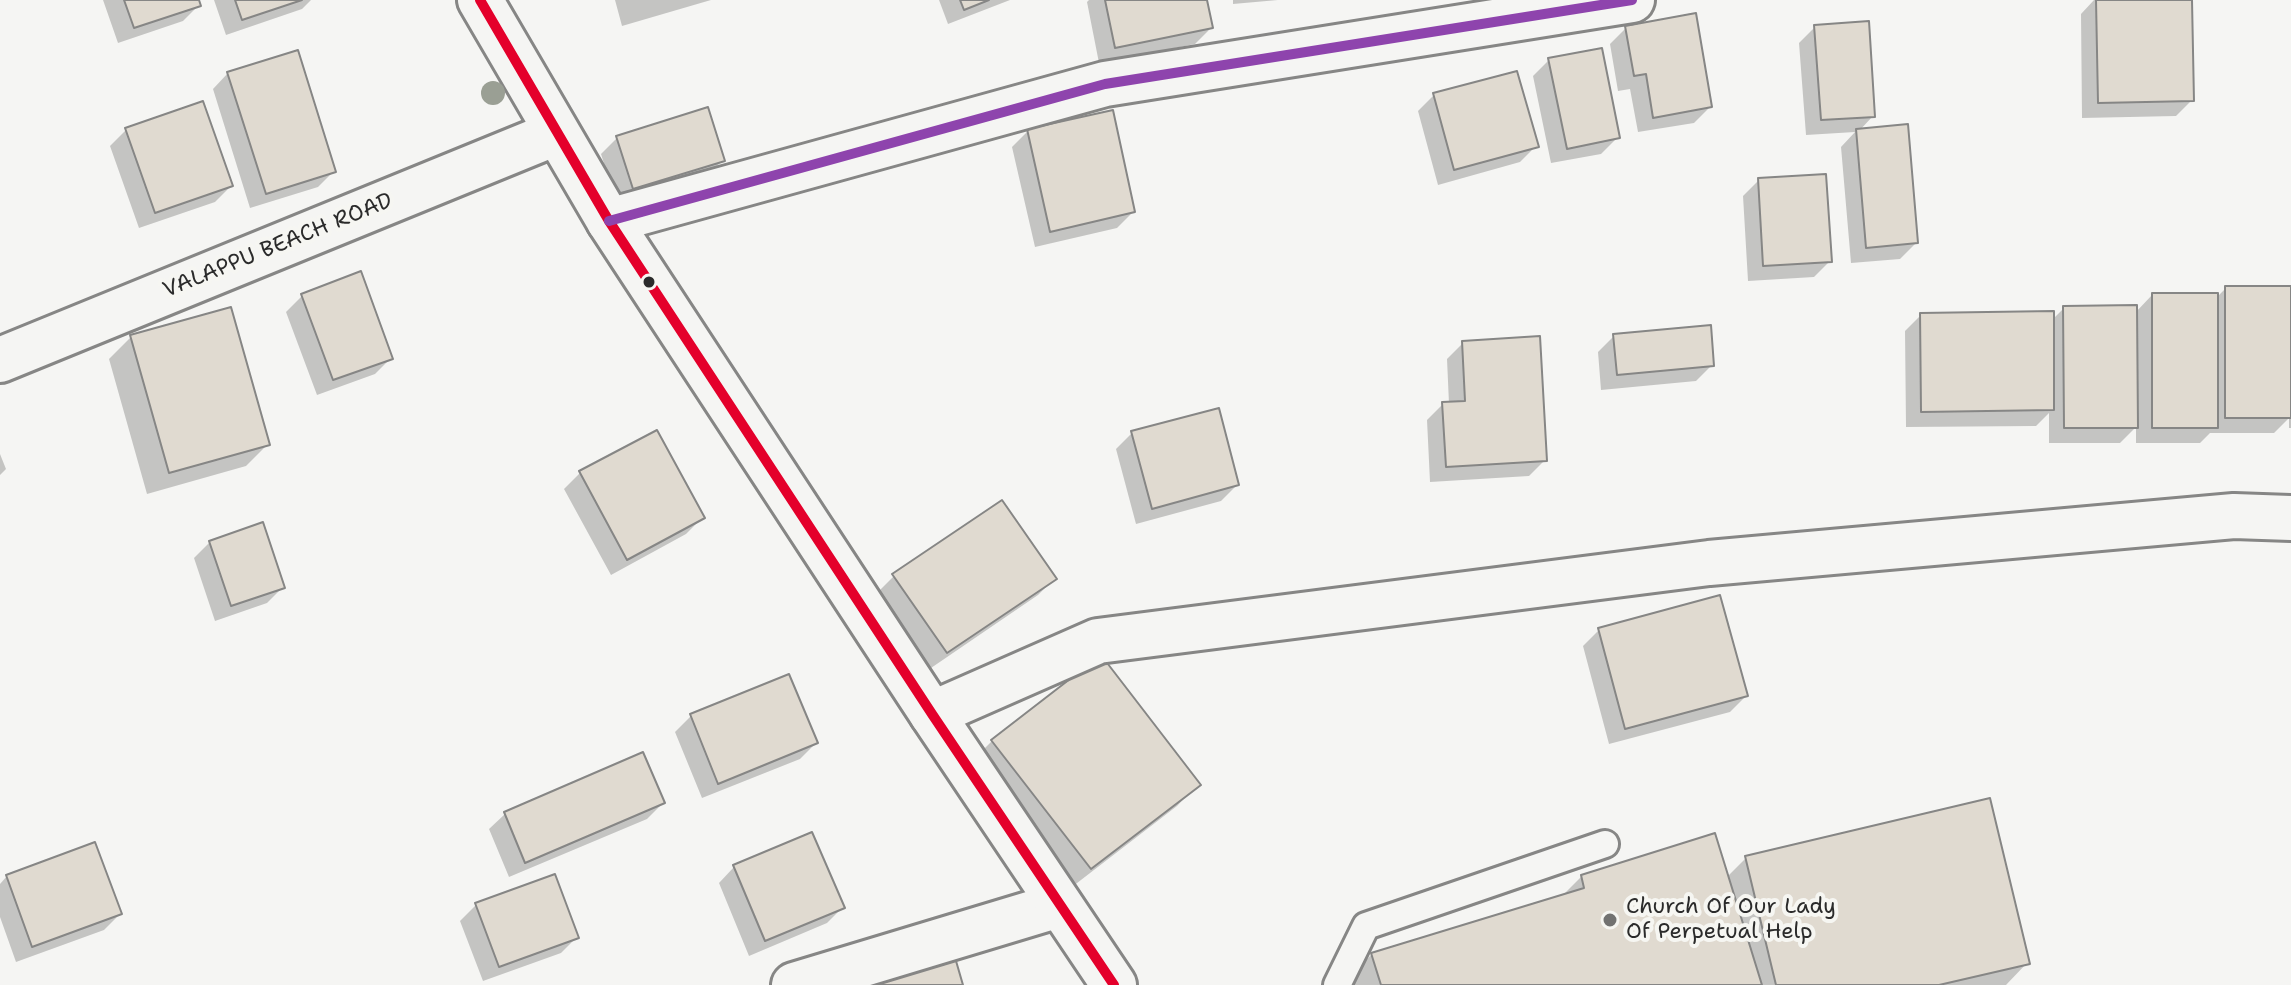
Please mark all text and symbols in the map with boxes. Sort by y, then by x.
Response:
street label: VALAPPU BEACH ROAD [159,188,397,304]
unlabelled marker [641,274,657,290]
place label: Church Of Our Lady Of Perpetual Help [1626,894,1836,946]
marker: Church Of Our Lady Of Perpetual Help [1601,911,1619,929]

